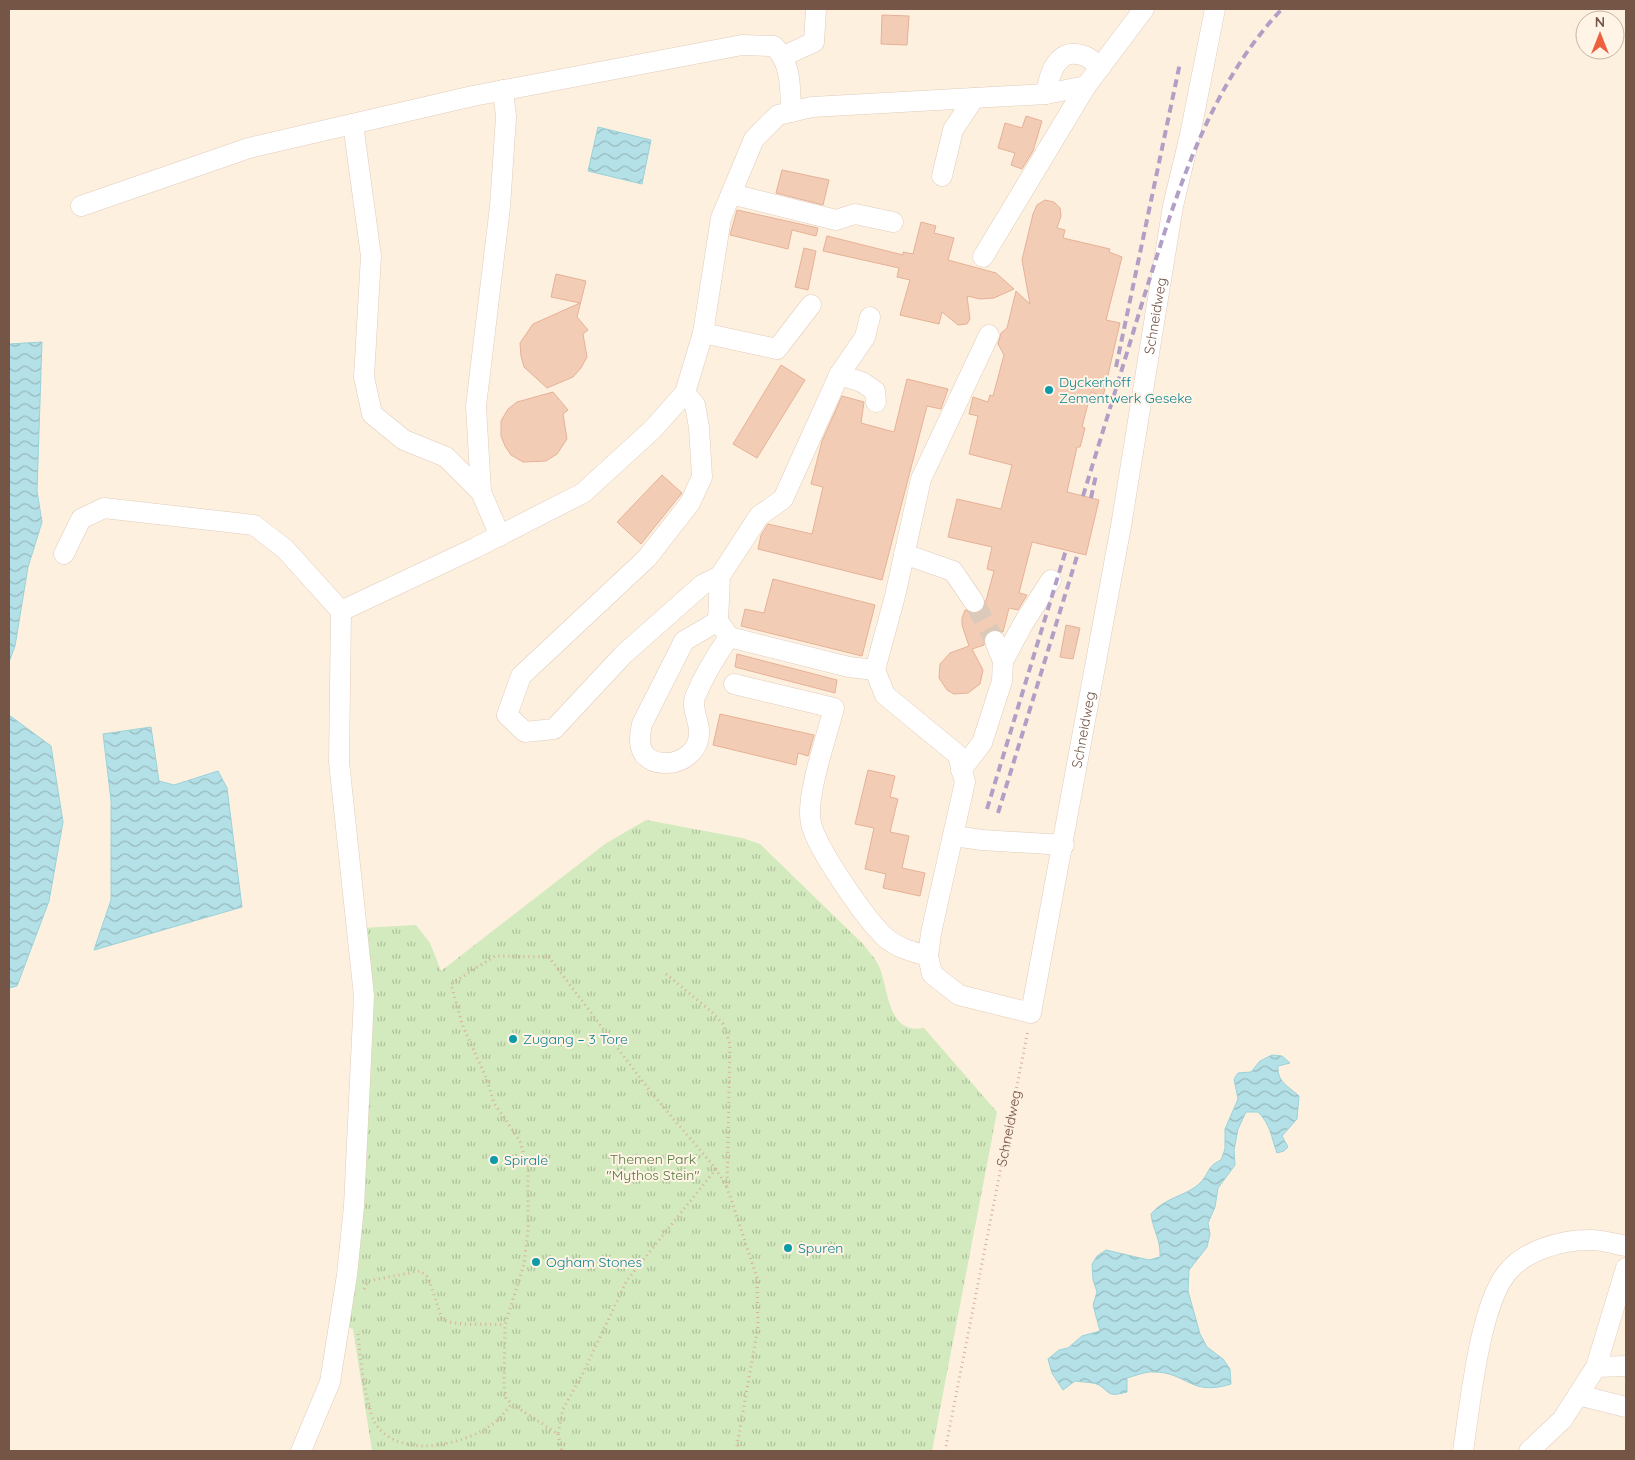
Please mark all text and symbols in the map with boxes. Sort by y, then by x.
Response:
north arrow [1575,10,1625,60]
text: N [1595,13,1605,31]
street label: Schneidweg [1140,276,1170,356]
place label: Dyckerhoff Zementwerk Geseke [1059,373,1192,407]
marker: Dyckerhoff Zementwerk Geseke [1043,384,1055,396]
street label: Schneidweg [1067,690,1099,770]
place label: Zugang – 3 Tore [523,1030,628,1048]
marker: Zugang – 3 Tore [507,1033,519,1045]
street label: Schneidweg [992,1088,1025,1168]
park label: Themen Park "Mythos Stein" [606,1150,700,1184]
place label: Spirale [504,1151,548,1169]
marker: Spirale [488,1154,500,1166]
place label: Spuren [798,1239,843,1257]
marker: Spuren [782,1242,794,1254]
place label: Ogham Stones [546,1253,642,1271]
marker: Ogham Stones [530,1256,542,1268]

